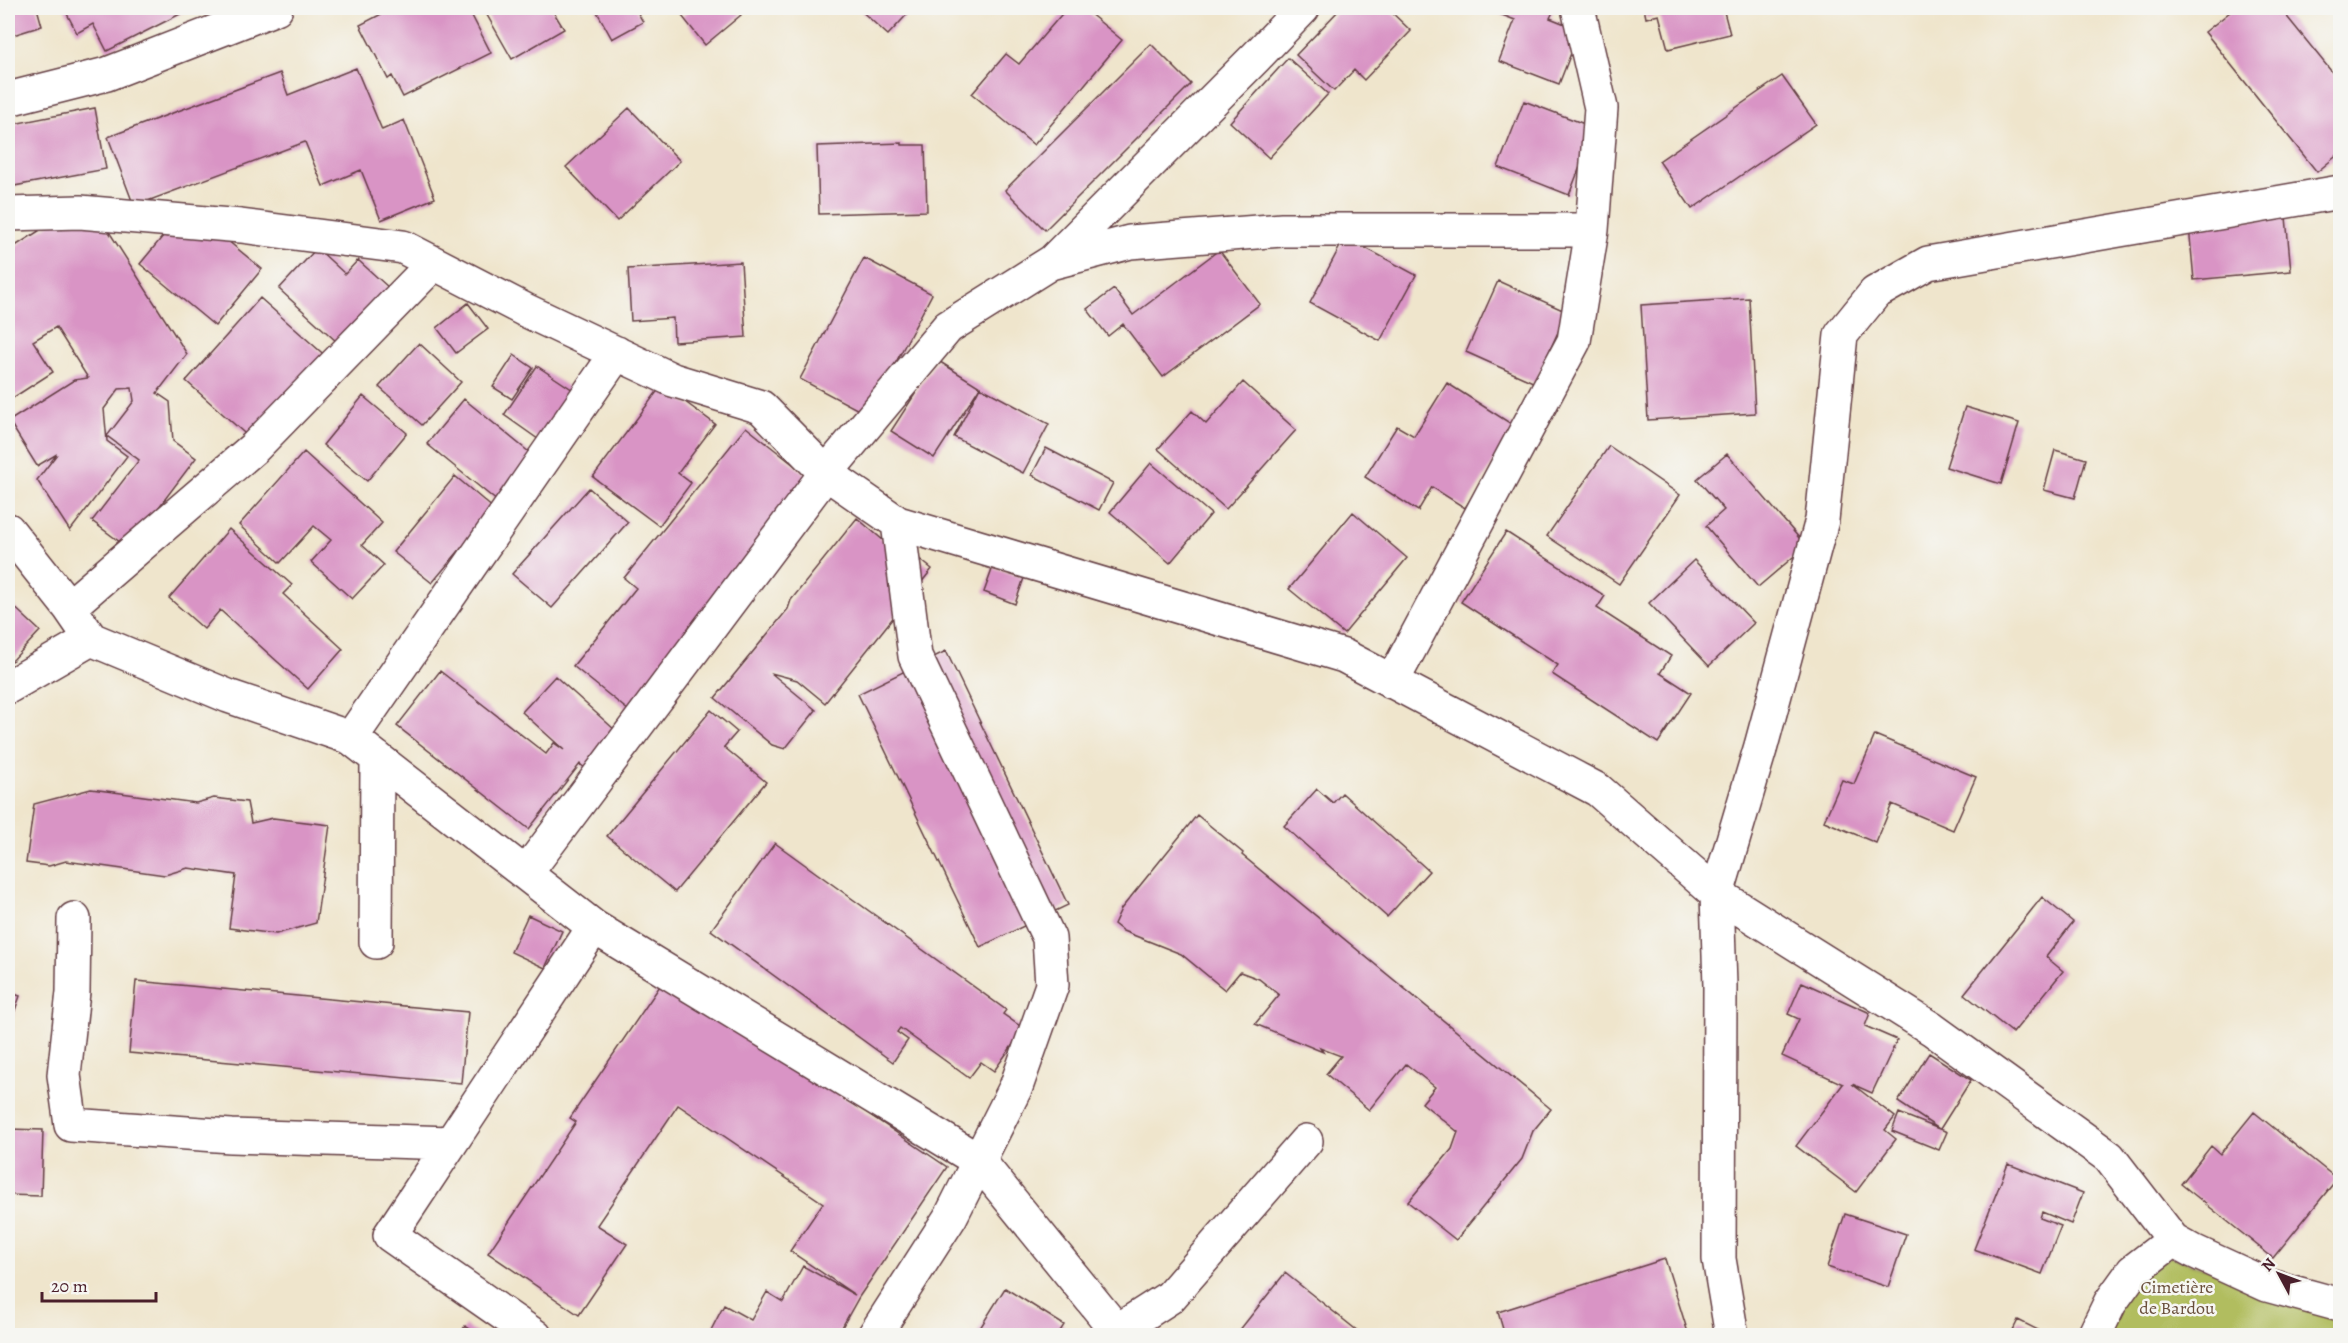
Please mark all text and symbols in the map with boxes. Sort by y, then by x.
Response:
north arrow [2249,1244,2309,1304]
text: N [2256,1253,2281,1276]
scale bar [42,1265,156,1303]
text: 20 m [51,1274,88,1298]
park label: Cimetière de Bardou [2139,1275,2215,1320]

